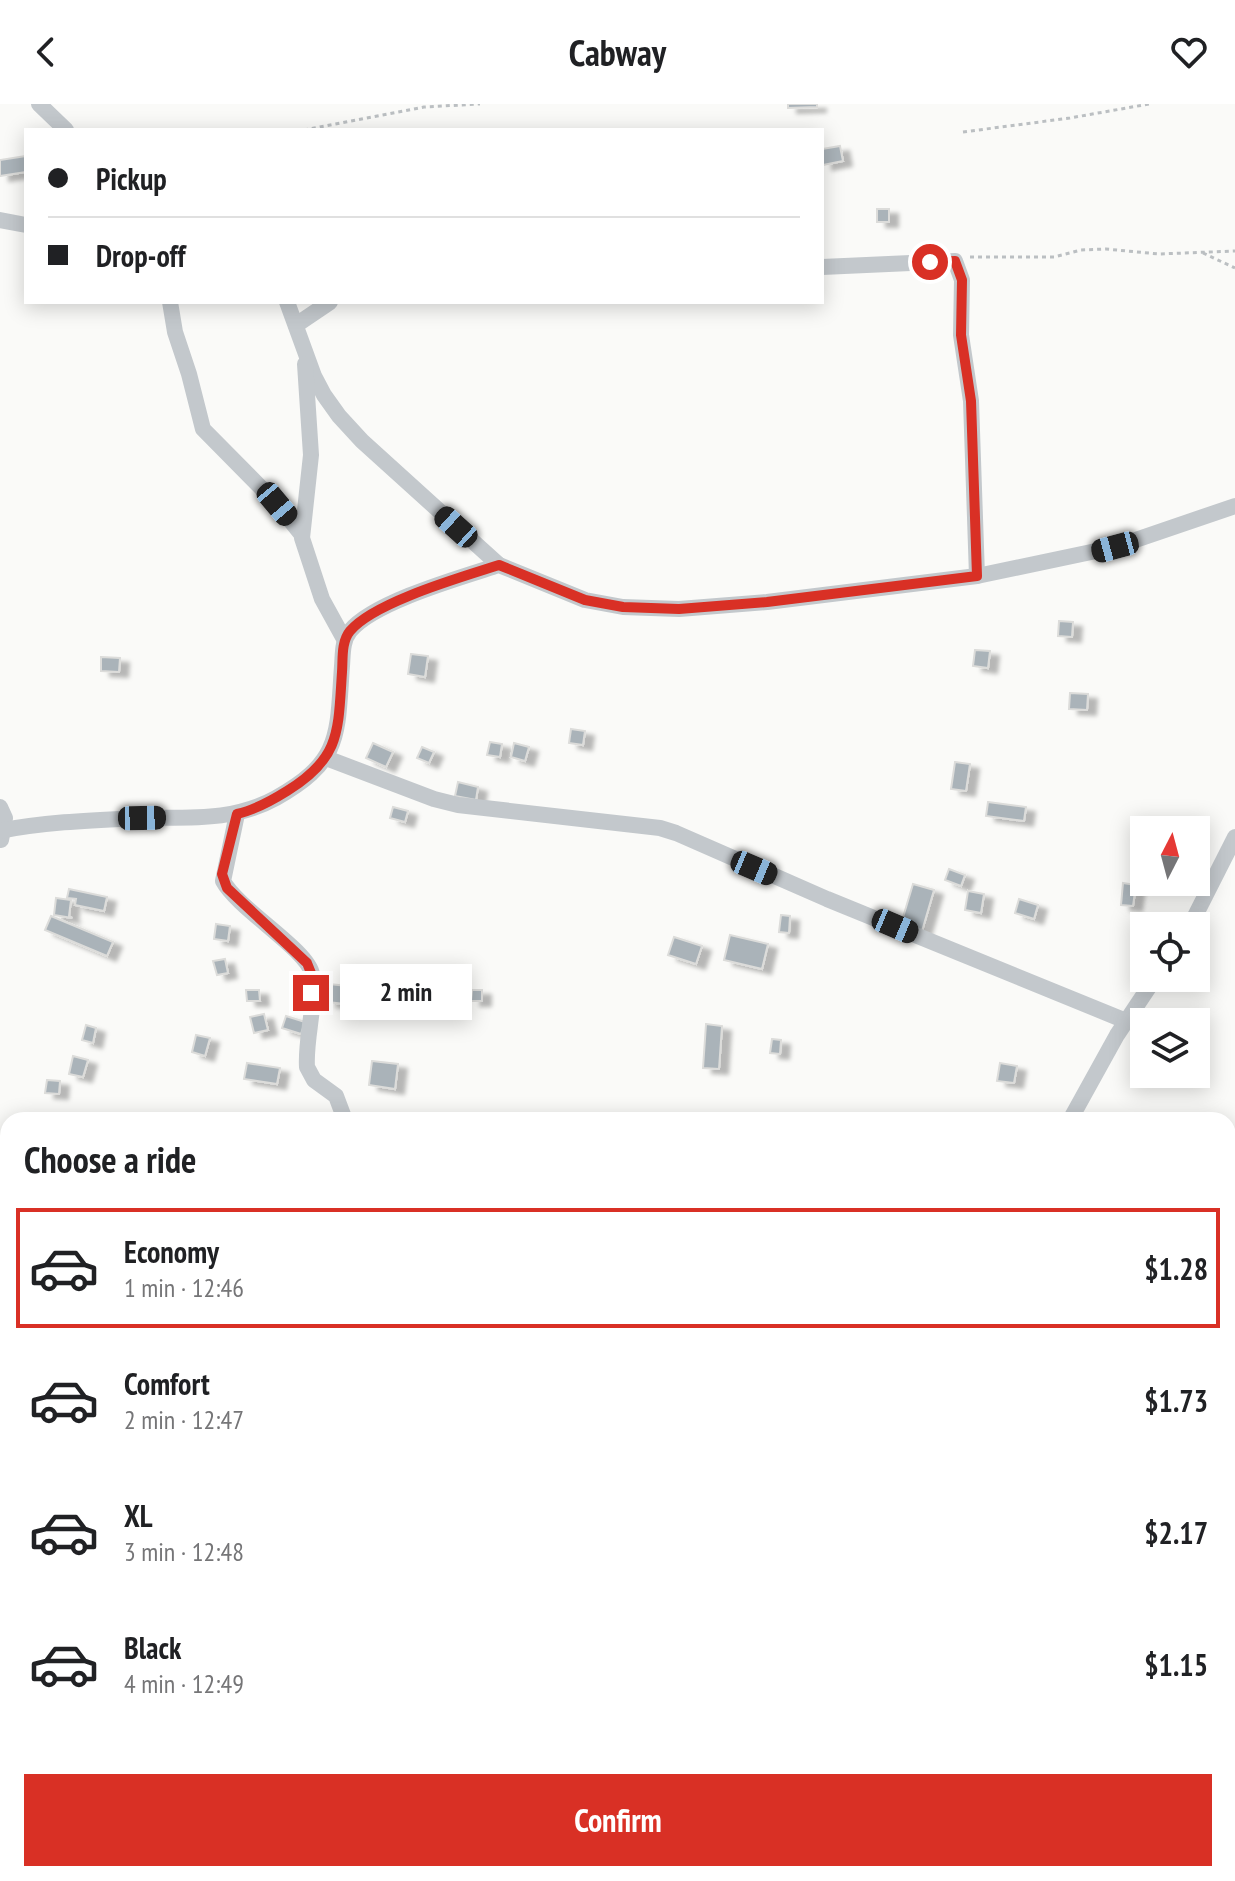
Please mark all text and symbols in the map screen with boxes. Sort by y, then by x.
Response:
text: Cabway [569,29,666,76]
icon: back [24,30,68,74]
icon: heart [1167,30,1211,74]
text: Pickup [96,159,167,198]
text: Drop-off [96,236,186,275]
route start [912,244,948,280]
car [252,478,302,530]
car [430,502,482,552]
car [1089,529,1141,565]
car [118,806,166,830]
north arrow [1130,816,1210,896]
map controls [1130,816,1210,1088]
car [727,848,781,888]
car [868,906,922,946]
button: locate [1130,912,1210,992]
callout: 2 min [339,965,471,1021]
route end [293,975,329,1011]
text: 2 min [380,975,432,1008]
button: layers [1130,1008,1210,1088]
text: Choose a ride [24,1136,196,1183]
icon: car [28,1232,100,1304]
text: Economy [124,1232,219,1271]
text: $1.28 [1144,1249,1208,1288]
text: 1 min · 12:46 [124,1271,244,1304]
icon: car [28,1364,100,1436]
text: Comfort [124,1364,210,1403]
text: $1.73 [1144,1381,1208,1420]
text: 2 min · 12:47 [124,1403,244,1436]
icon: car [28,1496,100,1568]
text: XL [124,1496,153,1535]
text: $2.17 [1144,1513,1208,1552]
text: 3 min · 12:48 [124,1535,244,1568]
icon: car [28,1628,100,1700]
text: Black [124,1628,181,1667]
text: $1.15 [1144,1645,1208,1684]
text: 4 min · 12:49 [124,1667,244,1700]
button: Confirm [24,1774,1212,1866]

